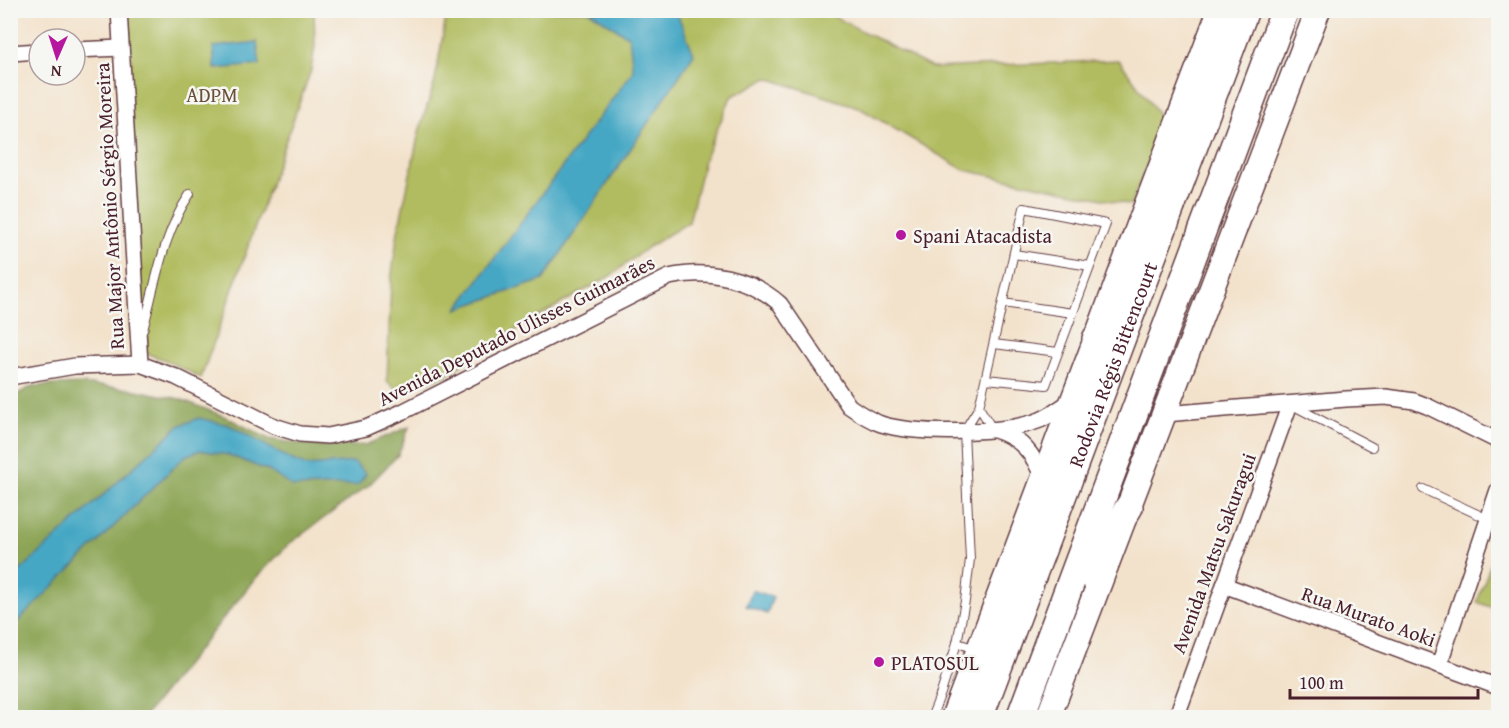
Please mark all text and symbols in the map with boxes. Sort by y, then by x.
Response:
north arrow [27,27,87,87]
text: N [50,60,62,84]
street label: Rua Major Antônio Sérgio Moreira [87,61,131,350]
park label: ADPM [186,80,238,109]
place label: Spani Atacadista [913,221,1053,250]
marker: Spani Atacadista [894,228,908,242]
street label: Avenida Deputado Ulisses Guimarães [372,247,660,413]
street label: Rodovia Régis Bittencourt [1060,257,1164,471]
street label: Avenida Matsu Sakuragui [1163,448,1263,657]
street label: Rua Murato Aoki [1298,578,1440,654]
place label: PLATOSUL [891,648,979,677]
marker: PLATOSUL [872,655,886,669]
scale bar [1290,662,1478,700]
text: 100 m [1299,669,1344,696]

